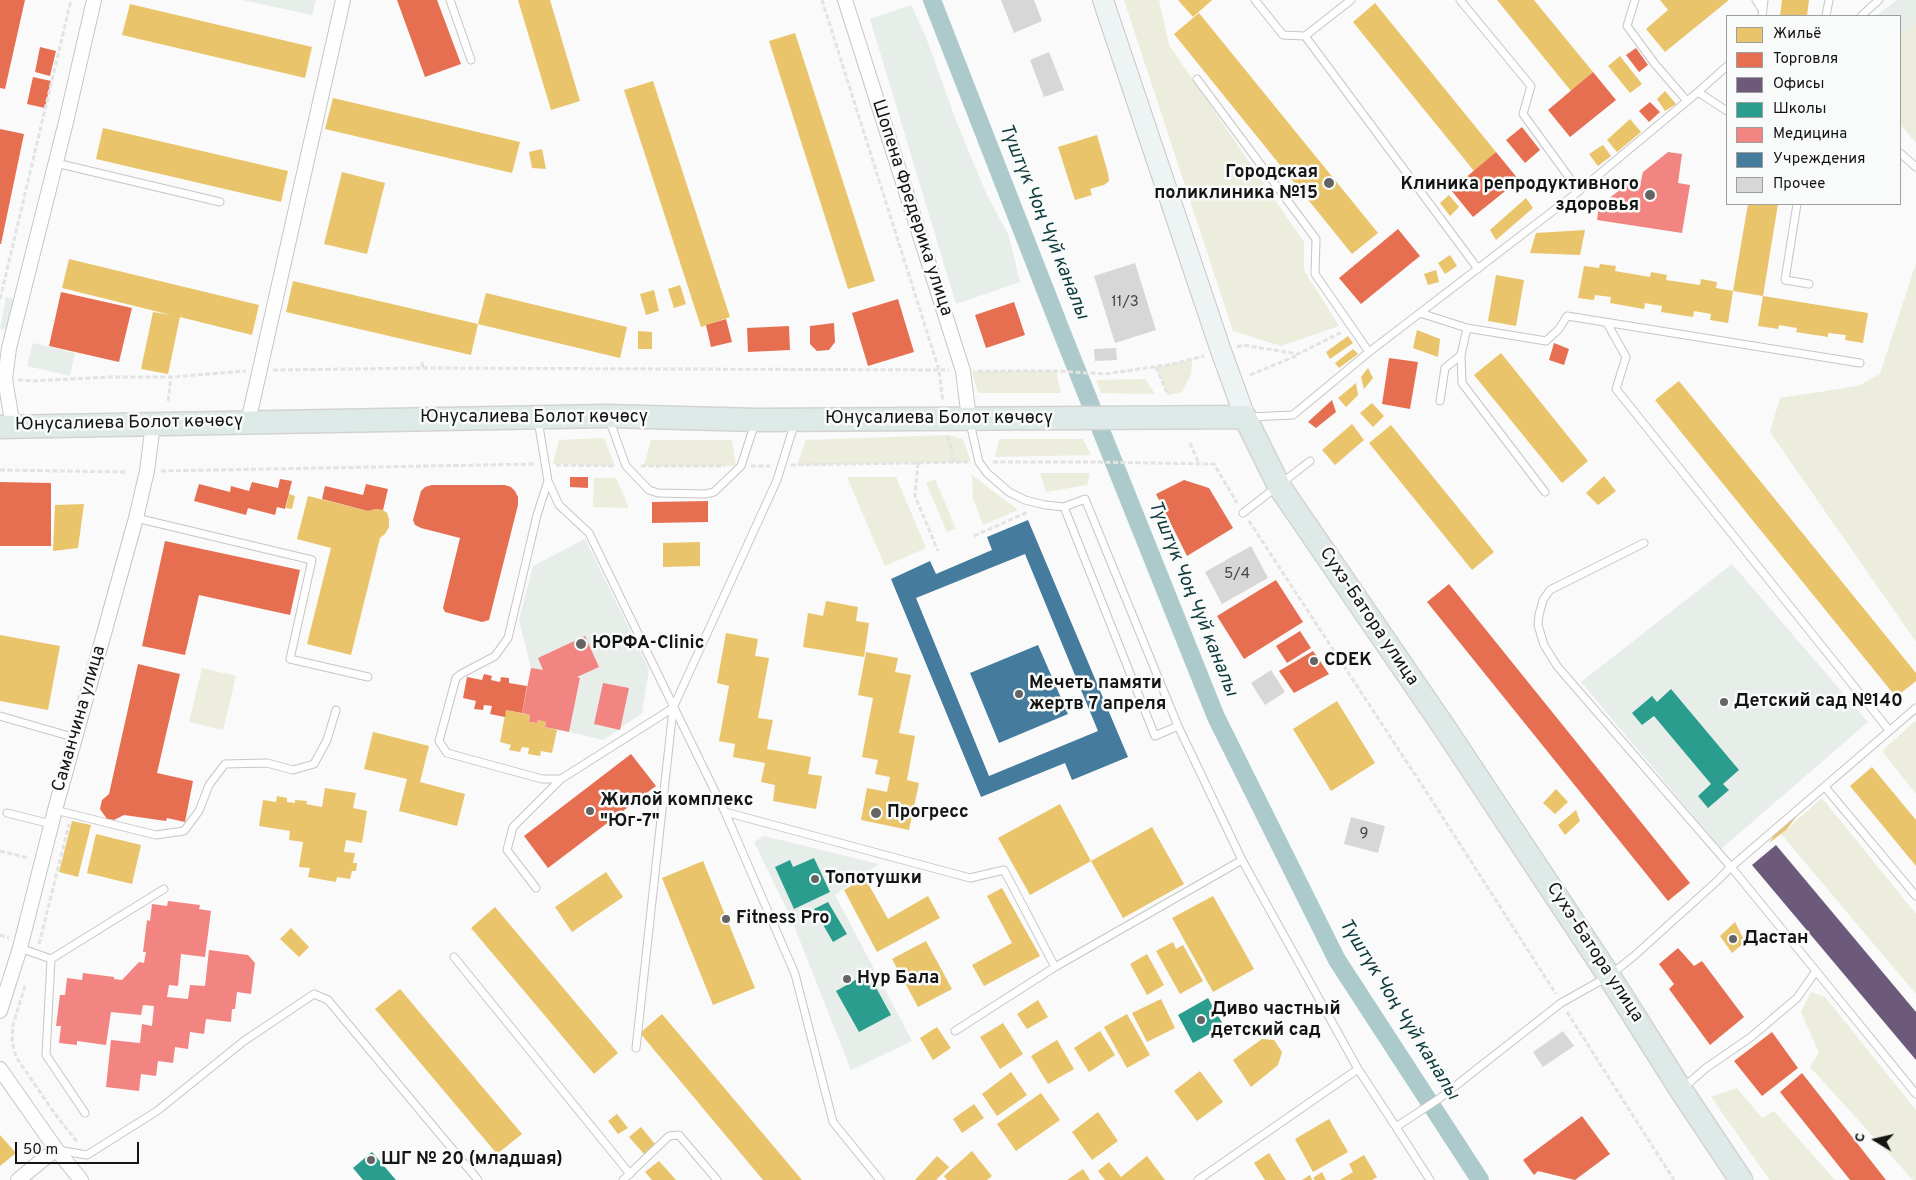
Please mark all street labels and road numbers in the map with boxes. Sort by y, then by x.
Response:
street label: Шопена Фредерика улица [866,97,956,319]
street label: Юнусалиева Болот көчөсү [420,407,648,429]
street label: Юнусалиева Болот көчөсү [825,408,1053,430]
street label: Юнусалиева Болот көчөсү [15,411,243,437]
street label: Сухэ-Батора улица [1314,544,1422,690]
street label: Саманчина улица [49,643,111,795]
street label: Сухэ-Батора улица [1541,879,1647,1027]

